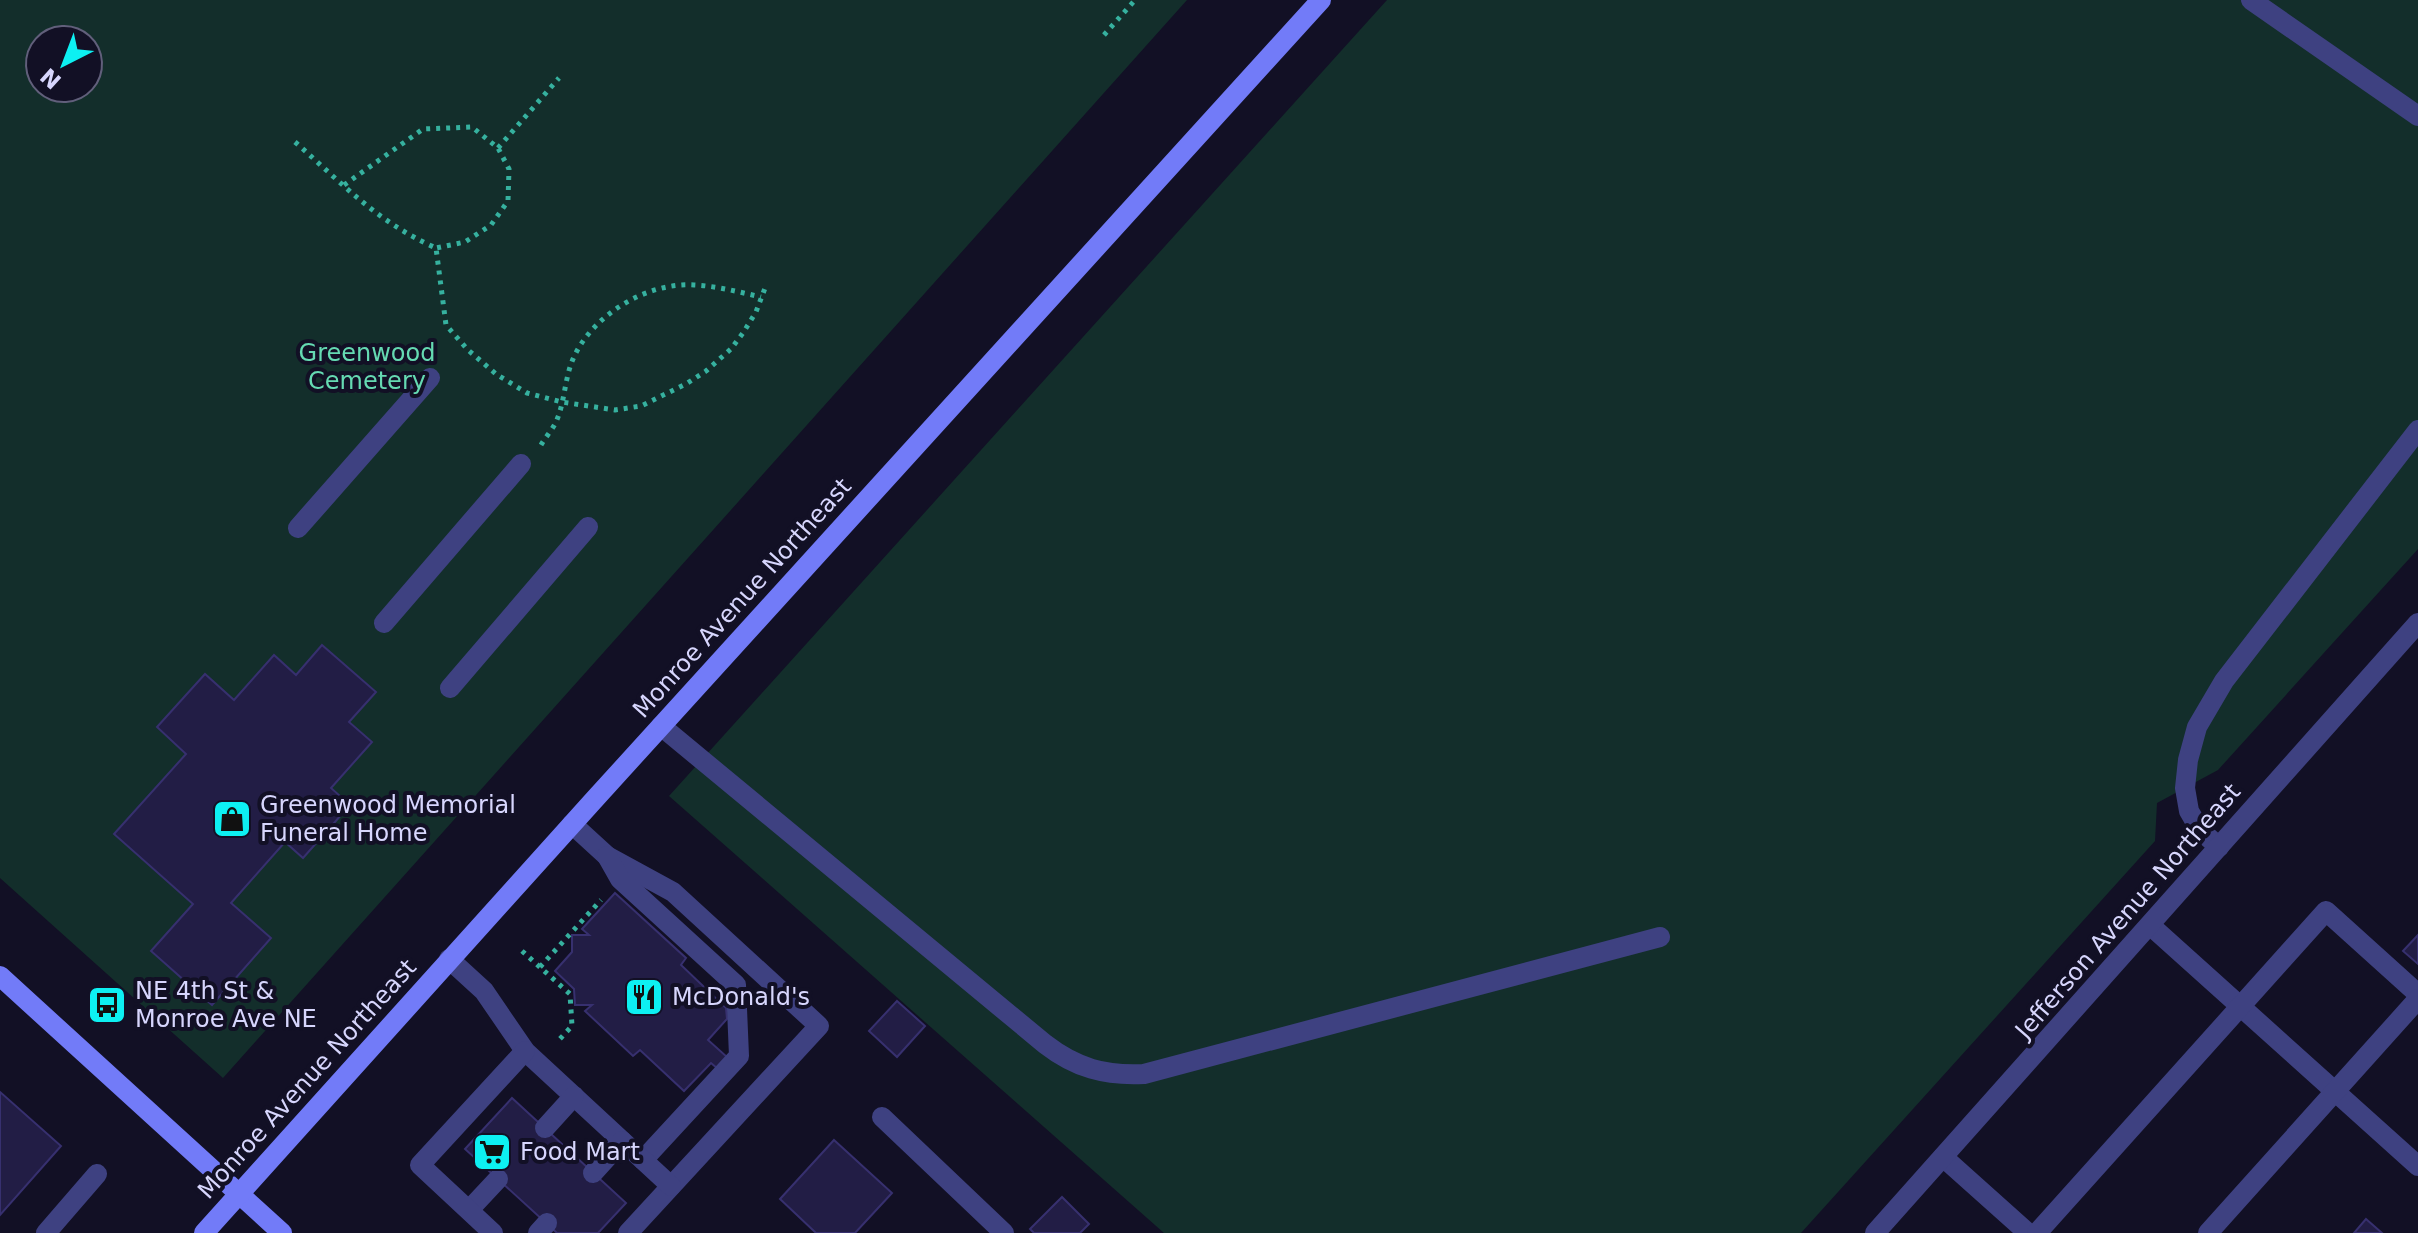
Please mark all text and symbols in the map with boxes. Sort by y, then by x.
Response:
north arrow [24,24,104,104]
text: N [36,63,66,94]
park label: Greenwood Cemetery [299,339,435,395]
street label: Monroe Avenue Northeast [627,473,857,723]
street label: Jefferson Avenue Northeast [2008,778,2246,1046]
place label: Greenwood Memorial Funeral Home [260,791,516,847]
shop icon: Greenwood Memorial Funeral Home [211,798,253,840]
street label: Monroe Avenue Northeast [192,954,422,1204]
restaurant icon: McDonald's [623,976,665,1018]
place label: NE 4th St & Monroe Ave NE [135,977,317,1033]
place label: McDonald's [672,983,810,1011]
bus stop icon: NE 4th St & Monroe Ave NE [86,984,128,1026]
supermarket icon: Food Mart [471,1131,513,1173]
place label: Food Mart [520,1138,640,1166]

